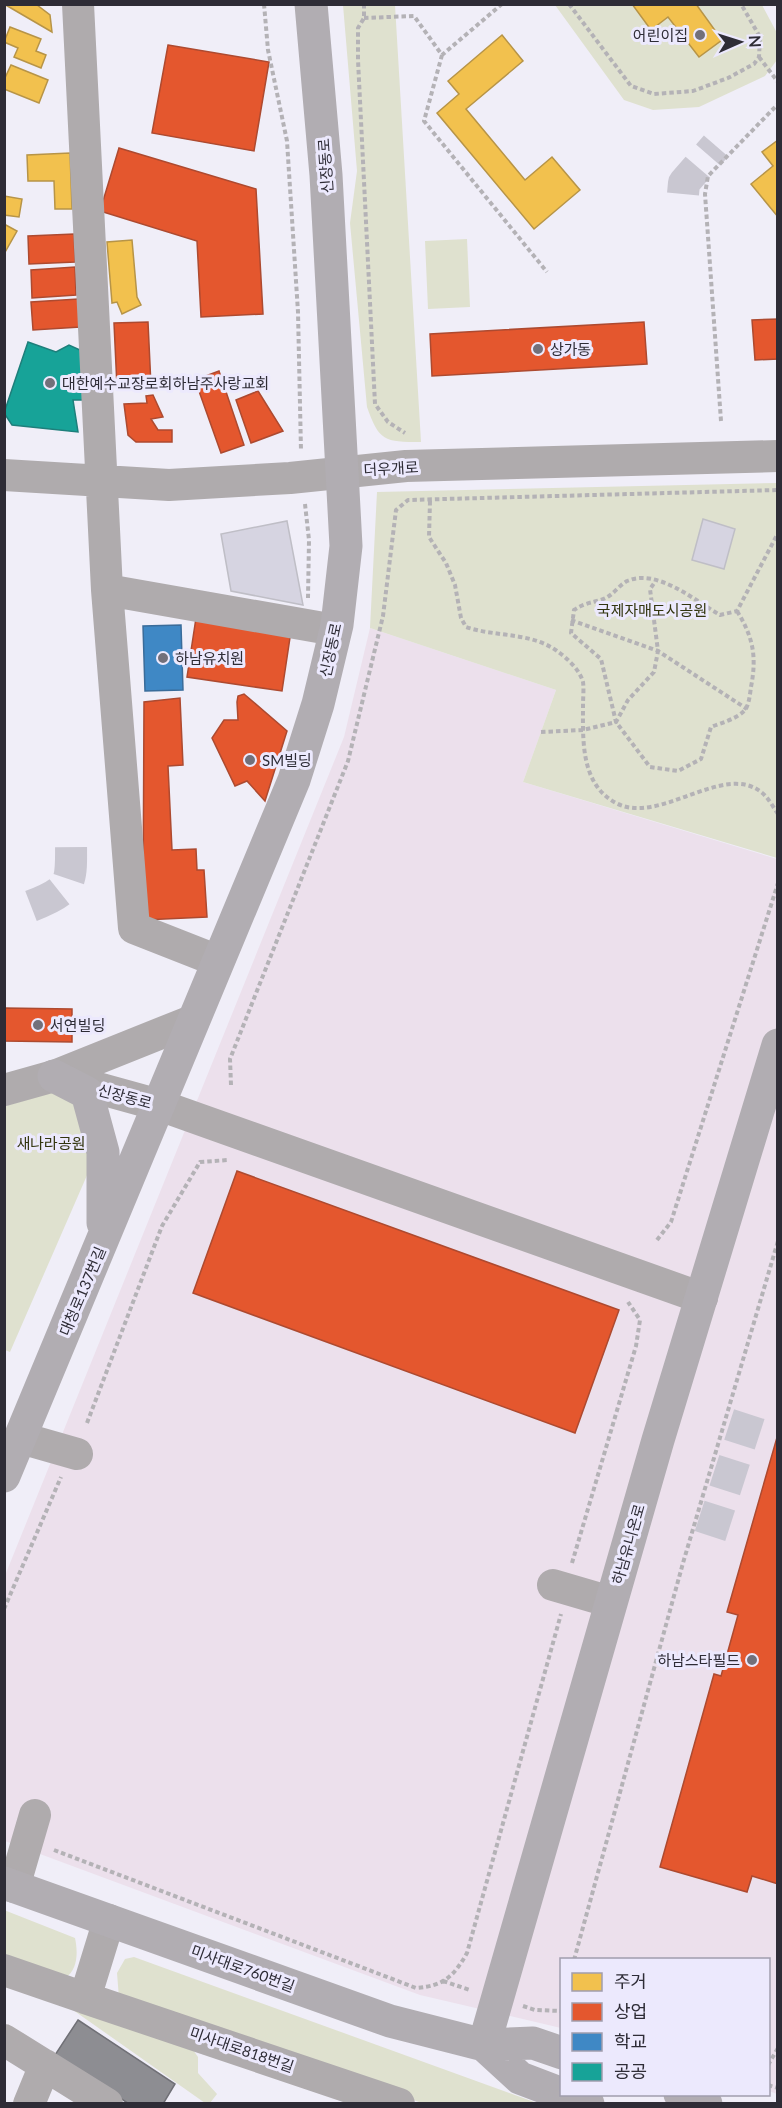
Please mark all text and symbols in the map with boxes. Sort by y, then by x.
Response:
north arrow [710,12,770,72]
place label: 어린이집 [633,26,688,44]
marker: 어린이집 [693,28,707,42]
text: N [746,35,765,48]
street label: 신장동로 [314,138,336,194]
place label: 상가동 [550,340,591,358]
marker: 상가동 [531,342,545,356]
place label: 대한예수교장로회하남주사랑교회 [62,374,269,392]
marker: 대한예수교장로회하남주사랑교회 [43,376,57,390]
street label: 더우개로 [363,458,419,478]
park label: 국제자매도시공원 [597,601,707,619]
street label: 신장동로 [315,621,345,679]
place label: 하남유치원 [175,649,244,667]
marker: 하남유치원 [156,651,170,665]
place label: SM빌딩 [262,751,312,769]
marker: SM빌딩 [243,753,257,767]
place label: 서연빌딩 [50,1016,105,1034]
marker: 서연빌딩 [31,1018,45,1032]
street label: 신장동로 [96,1080,154,1112]
park label: 새나라공원 [16,1134,86,1152]
street label: 대청로137번길 [55,1244,109,1338]
street label: 하남유니온로 [608,1502,648,1586]
place label: 하남스타필드 [657,1651,740,1669]
marker: 하남스타필드 [745,1653,759,1667]
street label: 미사대로760번길 [189,1941,297,1995]
legend [560,1958,770,2096]
text: 주거 [614,1970,647,1992]
text: 상업 [614,2000,647,2022]
street label: 미사대로818번길 [188,2023,296,2075]
text: 학교 [614,2030,647,2052]
text: 공공 [614,2060,647,2082]

